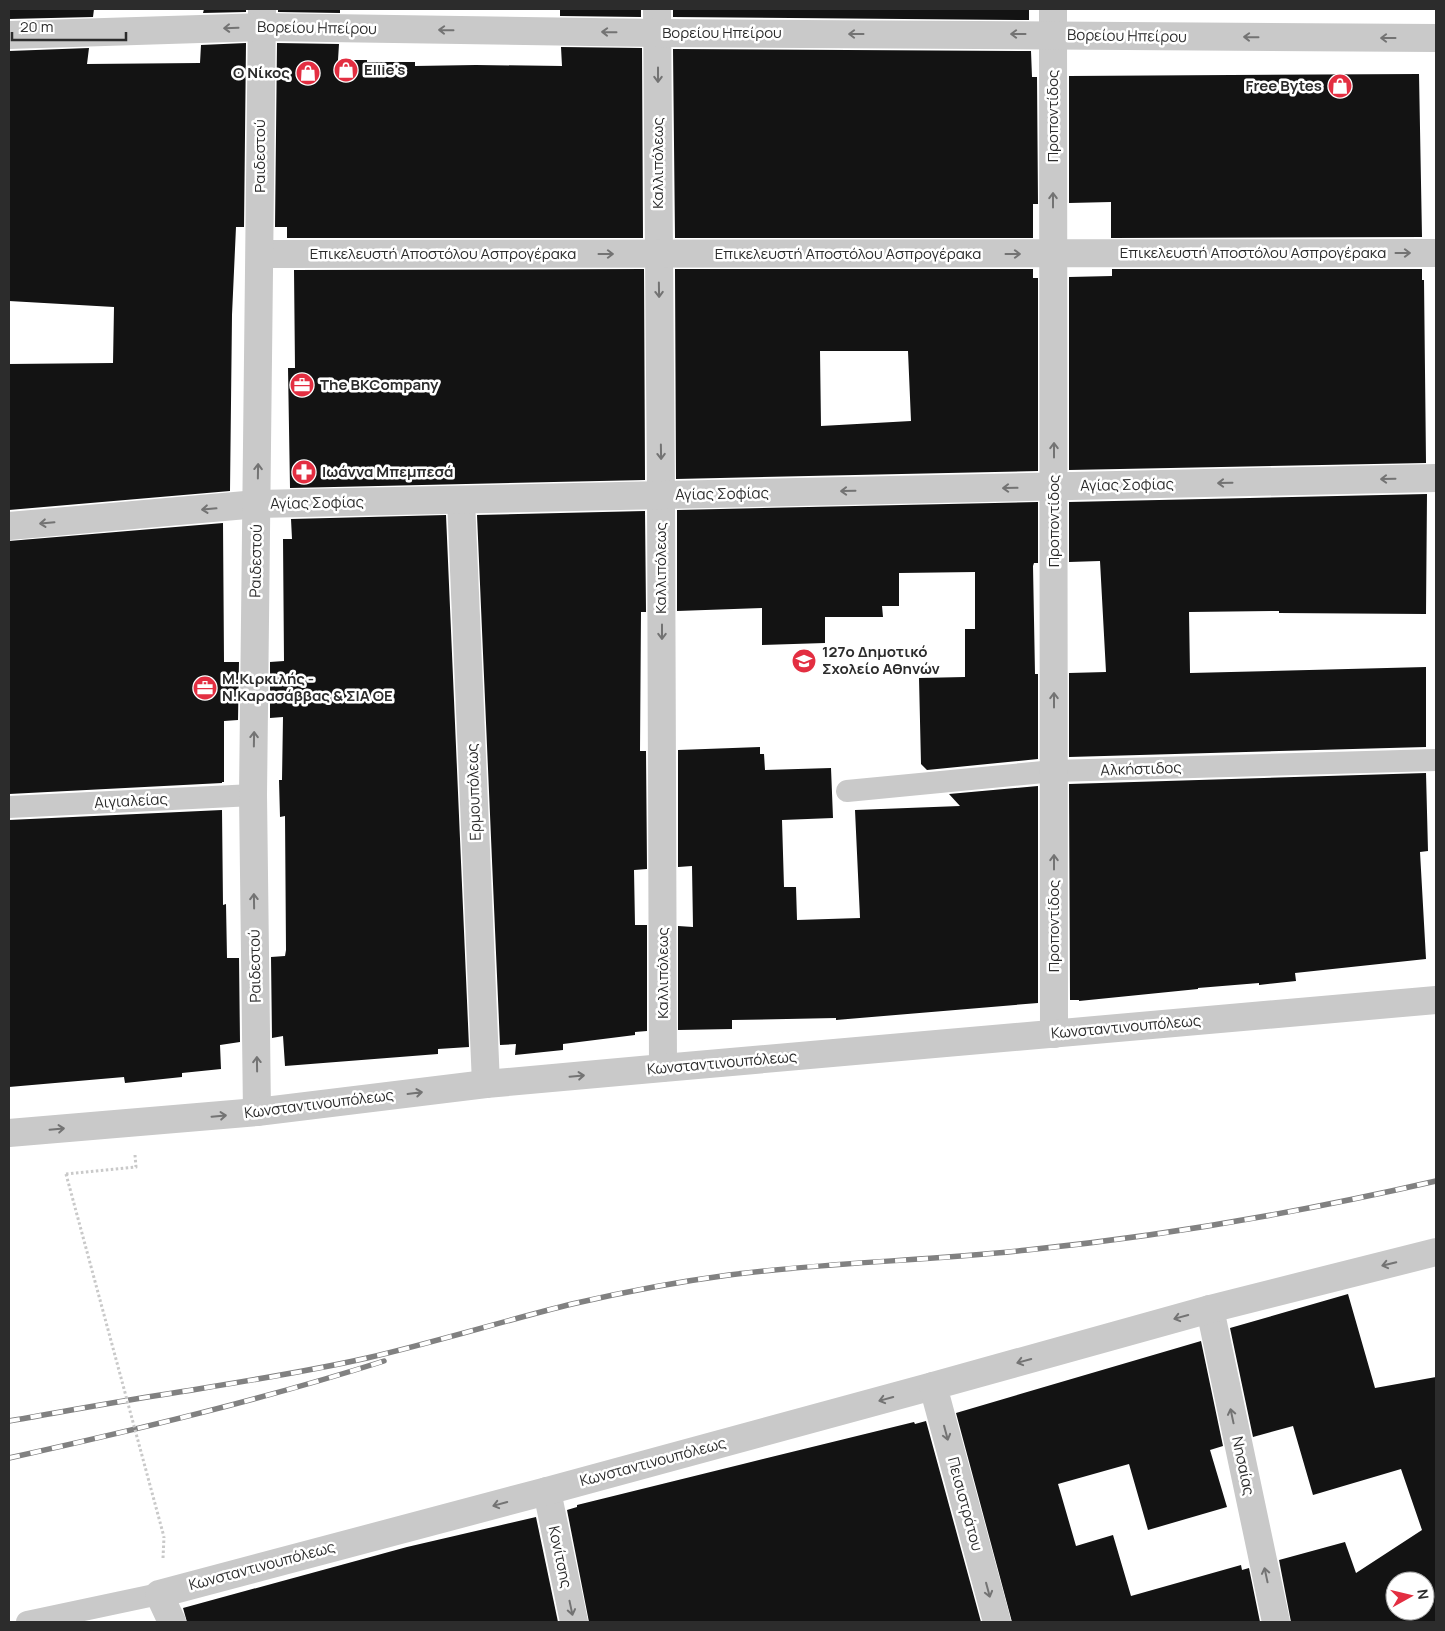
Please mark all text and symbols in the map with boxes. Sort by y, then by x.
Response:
scale bar [12,10,126,42]
text: 20 m [20,16,53,37]
street label: Βορείου Ηπείρου [257,16,377,39]
street label: Βορείου Ηπείρου [662,22,782,43]
one-way arrow [223,24,239,33]
street label: Βορείου Ηπείρου [1067,24,1187,47]
one-way arrow [438,25,454,35]
one-way arrow [601,27,617,37]
one-way arrow [848,29,864,39]
one-way arrow [1010,29,1026,39]
one-way arrow [1243,32,1259,42]
one-way arrow [1380,33,1396,43]
shop icon: Ellie's [333,57,359,83]
place label: Ellie's [364,59,405,80]
shop icon: Ο Νίκος [295,60,321,86]
place label: Ο Νίκος [233,62,290,83]
one-way arrow [653,66,663,83]
street label: Προποντίδος [1042,70,1063,162]
shop icon: Free Bytes [1327,73,1353,99]
place label: Free Bytes [1246,75,1322,96]
street label: Καλλιπόλεως [647,117,668,209]
street label: Ραιδεστού [249,119,270,193]
one-way arrow [1048,192,1058,208]
street label: Επικελευστή Αποστόλου Ασπρογέρακα [1120,242,1386,263]
street label: Επικελευστή Αποστόλου Ασπρογέρακα [310,243,576,264]
street label: Επικελευστή Αποστόλου Ασπρογέρακα [715,243,981,264]
one-way arrow [1395,248,1411,258]
one-way arrow [598,249,614,259]
one-way arrow [1005,249,1021,259]
one-way arrow [654,282,664,298]
office icon: The BKCompany [289,372,315,398]
place label: The BKCompany [320,374,439,395]
one-way arrow [1049,442,1059,458]
one-way arrow [656,444,666,460]
pharmacy icon: Ιωάννα Μπεμπεσά [291,459,317,485]
place label: Ιωάννα Μπεμπεσά [322,461,454,482]
one-way arrow [253,464,262,480]
street label: Αγίας Σοφίας [1080,473,1174,496]
one-way arrow [1380,474,1396,484]
street label: Προποντίδος [1043,475,1064,567]
one-way arrow [1217,478,1233,487]
street label: Αγίας Σοφίας [675,482,769,505]
one-way arrow [1002,483,1018,492]
one-way arrow [840,486,856,496]
street label: Αγίας Σοφίας [270,491,364,514]
one-way arrow [201,504,217,513]
one-way arrow [39,518,55,527]
street label: Καλλιπόλεως [650,522,671,614]
street label: Ραιδεστού [244,524,267,598]
one-way arrow [657,624,667,640]
place label: 127ο Δημοτικό Σχολείο Αθηνών [822,641,940,679]
school or university icon: 127ο Δημοτικό Σχολείο Αθηνών [791,648,817,674]
place label: Μ.Κιρκιλής - Ν.Καρασάββας & ΣΙΑ ΟΕ [222,668,393,706]
office icon: Μ.Κιρκιλής - Ν.Καρασάββας & ΣΙΑ ΟΕ [192,675,218,701]
one-way arrow [1049,692,1059,708]
one-way arrow [249,731,259,748]
street label: Ερμουπόλεως [461,743,486,841]
street label: Αλκήστιδος [1100,757,1182,780]
street label: Αιγιαλείας [94,788,168,813]
one-way arrow [1049,855,1059,871]
street label: Προποντίδος [1043,880,1064,972]
one-way arrow [250,894,259,910]
street label: Καλλιπόλεως [652,927,673,1019]
street label: Ραιδεστού [243,929,266,1003]
street label: Κωνσταντινουπόλεως [1050,1009,1202,1044]
street label: Κωνσταντινουπόλεως [646,1045,798,1080]
one-way arrow [252,1056,262,1072]
one-way arrow [569,1071,585,1081]
street label: Κωνσταντινουπόλεως [243,1084,395,1123]
one-way arrow [407,1088,423,1098]
one-way arrow [211,1111,227,1120]
one-way arrow [49,1124,65,1134]
one-way arrow [1381,1260,1397,1269]
one-way arrow [1173,1313,1189,1323]
one-way arrow [1017,1356,1033,1366]
one-way arrow [878,1395,894,1404]
one-way arrow [1227,1408,1236,1424]
one-way arrow [941,1425,951,1441]
street label: Κωνσταντινουπόλεως [577,1432,728,1491]
street label: Νησαίας [1227,1435,1260,1497]
street label: Πεισιστράτου [943,1455,988,1553]
one-way arrow [492,1499,508,1509]
street label: Κονίτσης [544,1524,577,1590]
street label: Κωνσταντινουπόλεως [186,1536,337,1595]
one-way arrow [1261,1567,1270,1583]
north arrow [1385,1571,1435,1621]
one-way arrow [984,1582,993,1598]
text: N [1413,1588,1433,1600]
one-way arrow [566,1599,576,1615]

